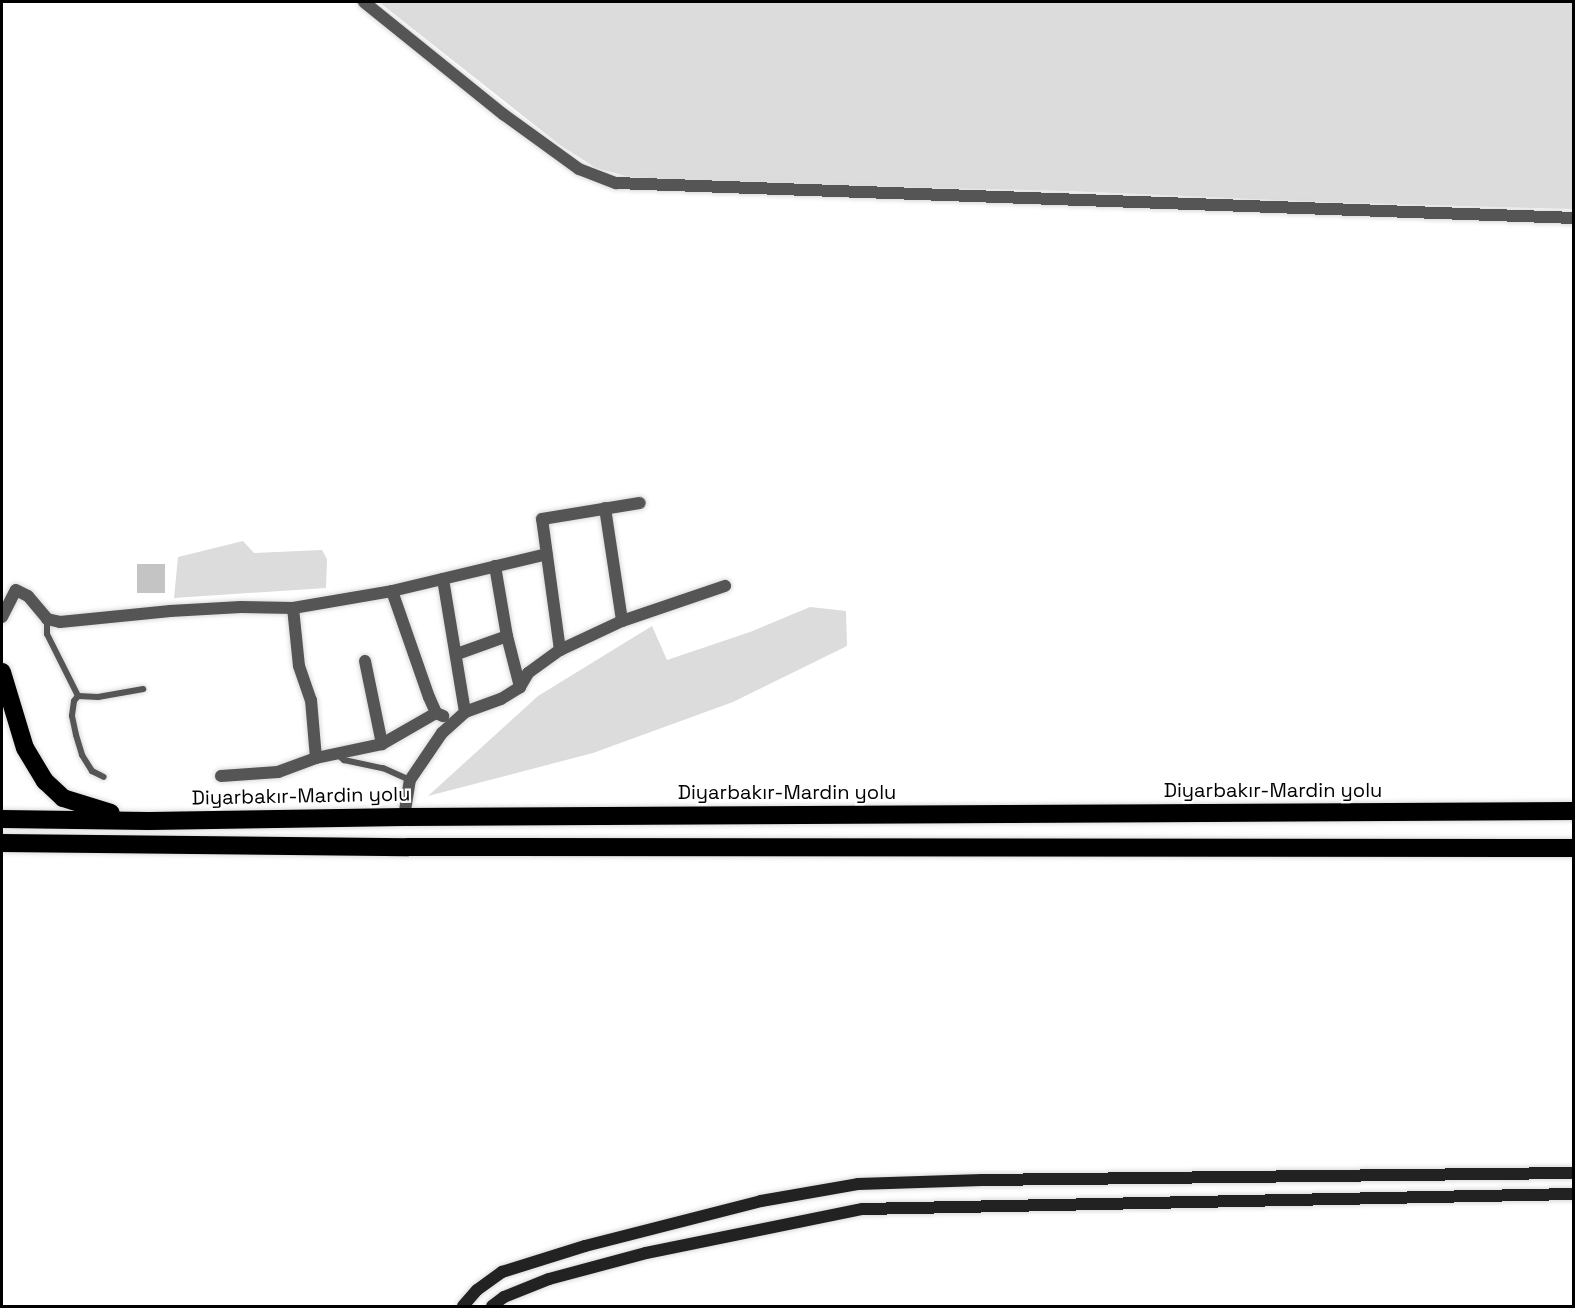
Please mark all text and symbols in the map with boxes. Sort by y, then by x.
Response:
street label: Diyarbakır-Mardin yolu [1164,778,1382,802]
street label: Diyarbakır-Mardin yolu [678,780,896,804]
street label: Diyarbakır-Mardin yolu [192,782,410,810]

